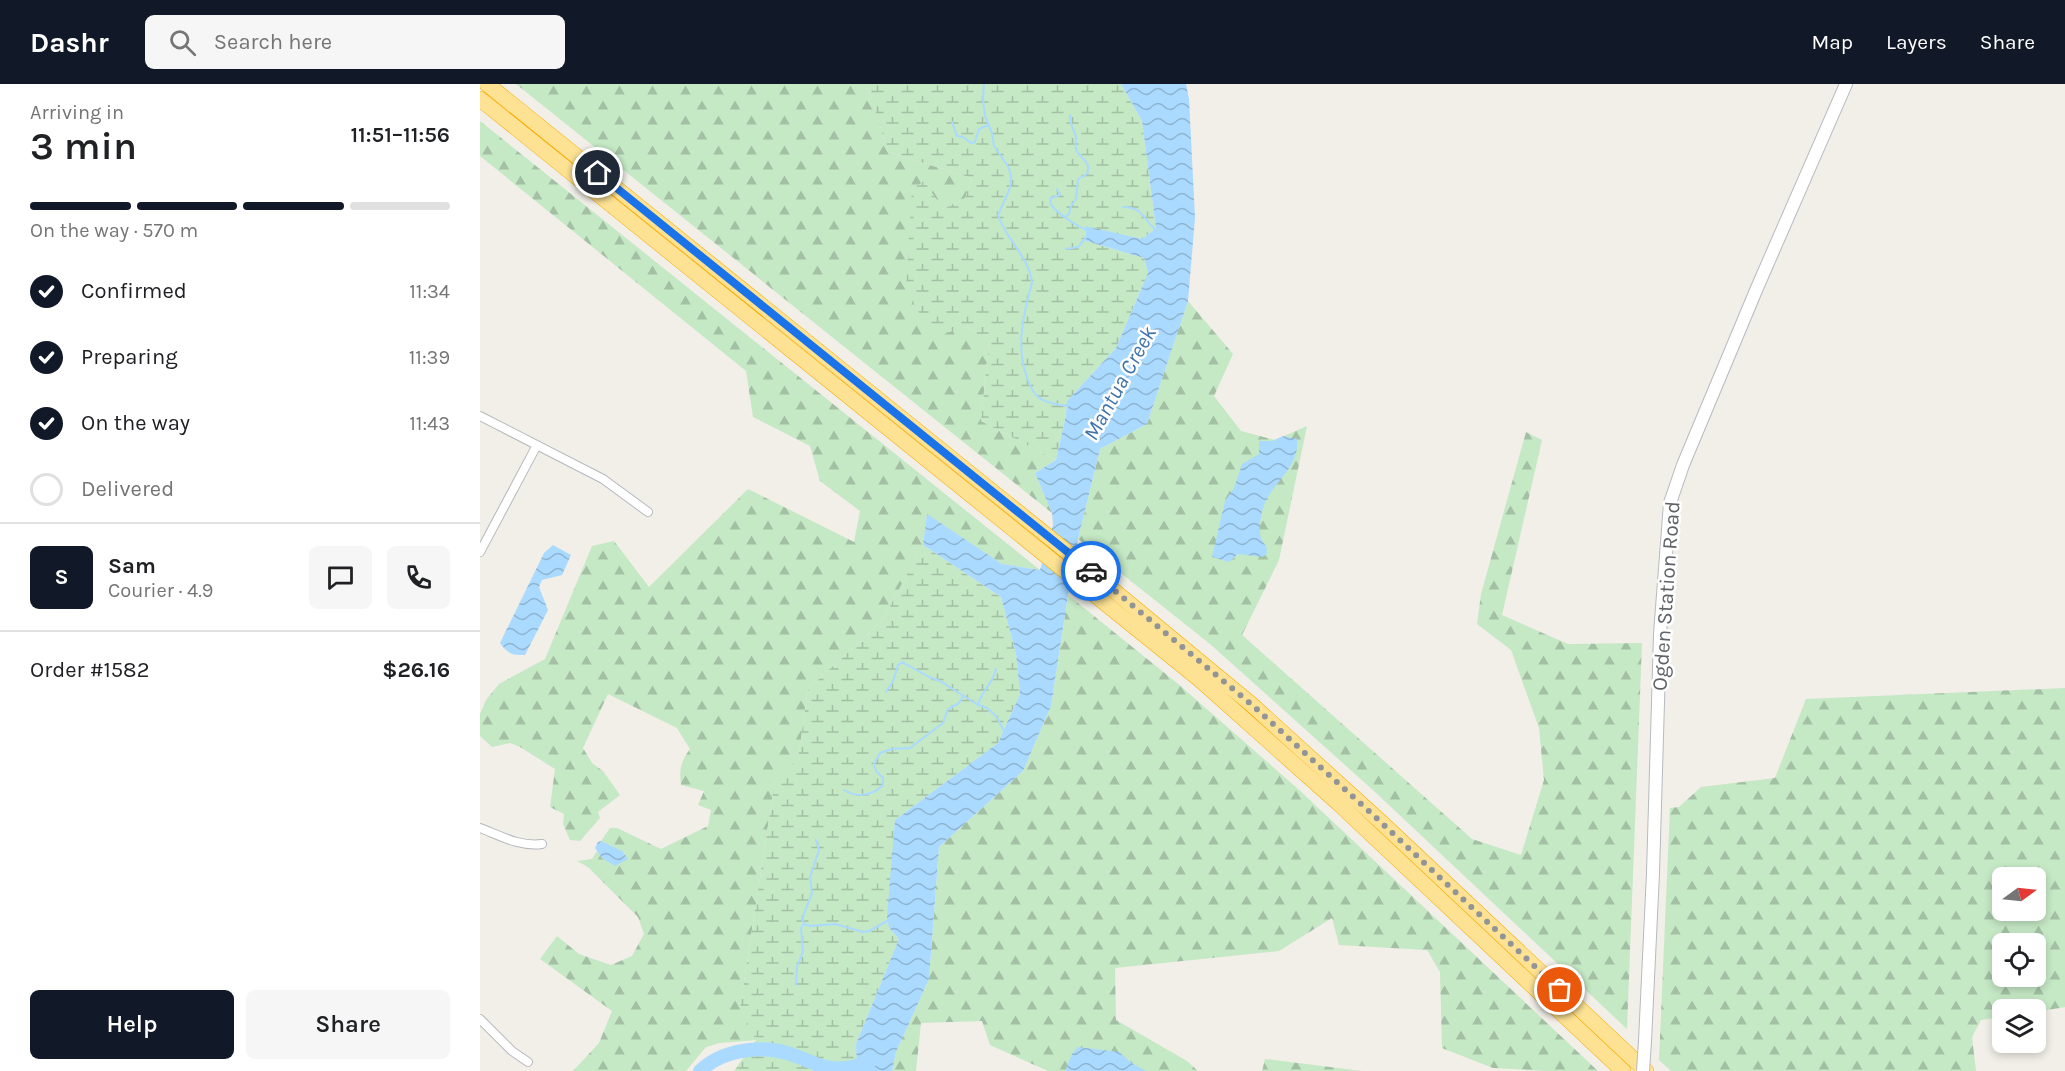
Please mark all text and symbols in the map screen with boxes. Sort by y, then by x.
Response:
search box [145,15,565,69]
text: Dashr [30,26,109,59]
icon: search [166,26,199,59]
text: Search here [214,29,332,55]
text: Map [1811,30,1853,54]
text: Layers [1886,30,1947,54]
text: Share [1980,30,2035,54]
text: Arriving in [30,101,124,124]
text: 11:51–11:56 [350,122,450,148]
text: 3 min [30,123,137,169]
pin [572,147,623,198]
icon: home [581,156,614,189]
text: On the way · 570 m [30,219,198,242]
icon: check [30,275,63,308]
text: Confirmed [81,278,187,304]
text: 11:34 [409,280,450,303]
water label: Mantua Creek [1078,321,1162,445]
icon: check [30,341,63,374]
text: Preparing [81,344,178,370]
text: 11:39 [409,346,450,369]
icon: check [30,407,63,440]
text: On the way [81,410,190,436]
text: 11:43 [409,412,450,435]
text: Delivered [81,476,174,502]
street label: Ogden Station Road [1647,500,1685,692]
courier [1061,541,1121,601]
button: chat [309,546,372,609]
button: phone [387,546,450,609]
text: Sam [108,553,156,579]
icon: car [1075,555,1108,588]
text: S [54,564,69,590]
text: Courier · 4.9 [108,579,213,602]
text: Order #1582 [30,657,149,683]
text: $26.16 [382,657,450,683]
north arrow [1992,867,2046,921]
map controls [1992,867,2046,1053]
button: locate [1992,933,2046,987]
pin [1534,964,1585,1015]
icon: bag [1543,973,1576,1006]
button: Help [30,990,234,1059]
button: Share [246,990,450,1059]
button: layers [1992,999,2046,1053]

